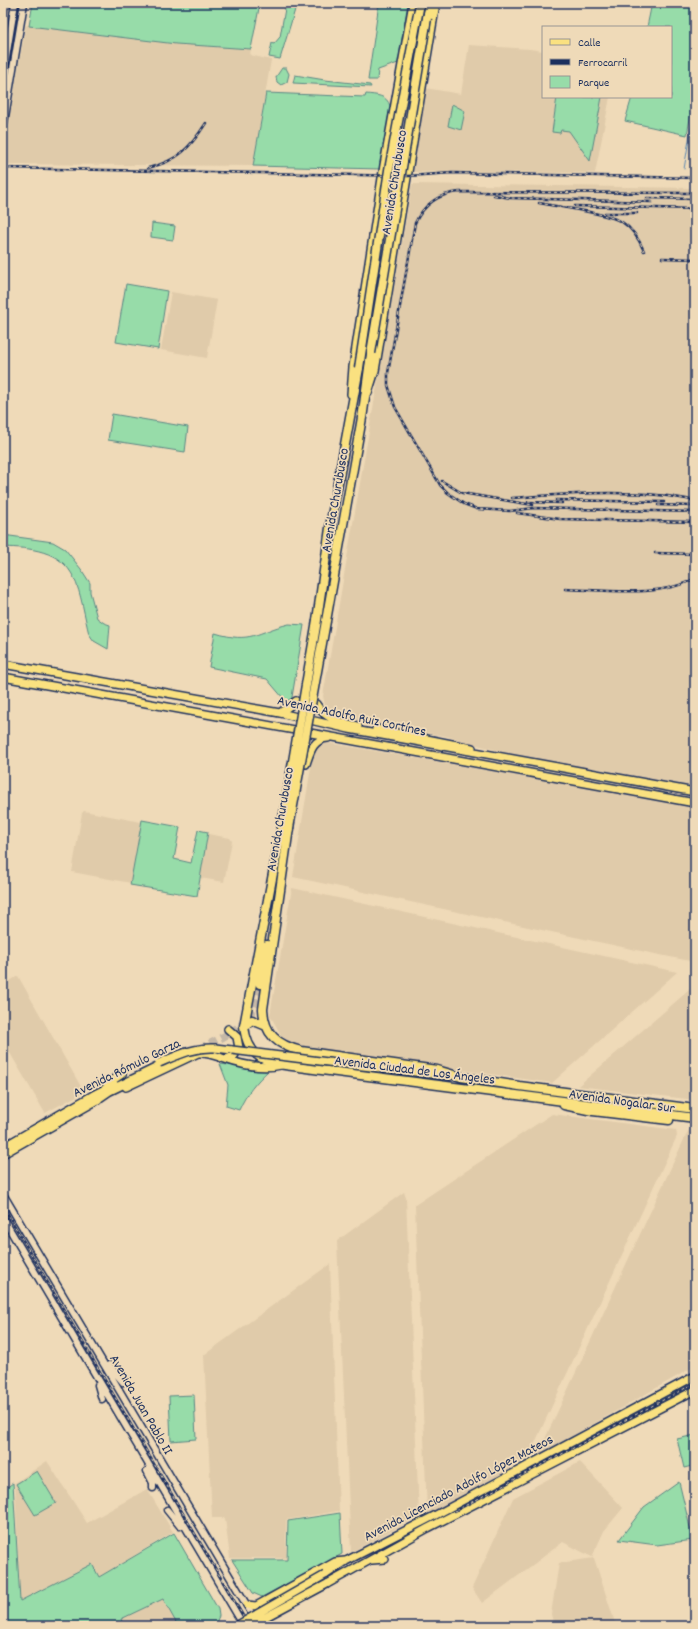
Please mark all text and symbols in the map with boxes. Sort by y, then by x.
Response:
legend [542,26,672,98]
text: Calle [578,35,601,52]
text: Ferrocarril [578,55,627,72]
text: Parque [578,75,609,92]
street label: Avenida Churubusco [377,129,413,236]
street label: Avenida Churubusco [317,447,355,554]
street label: Avenida Adolfo Ruiz Cortínes [275,691,428,743]
street label: Avenida Churubusco [262,766,300,873]
street label: Avenida Rómulo Garza [70,1034,184,1103]
street label: Avenida Ciudad de Los Ángeles [333,1051,496,1091]
street label: Avenida Nogalar Sur [568,1085,677,1119]
street label: Avenida Juan Pablo II [103,1351,177,1459]
street label: Avenida Licenciado Adolfo López Mateos [361,1430,557,1547]

